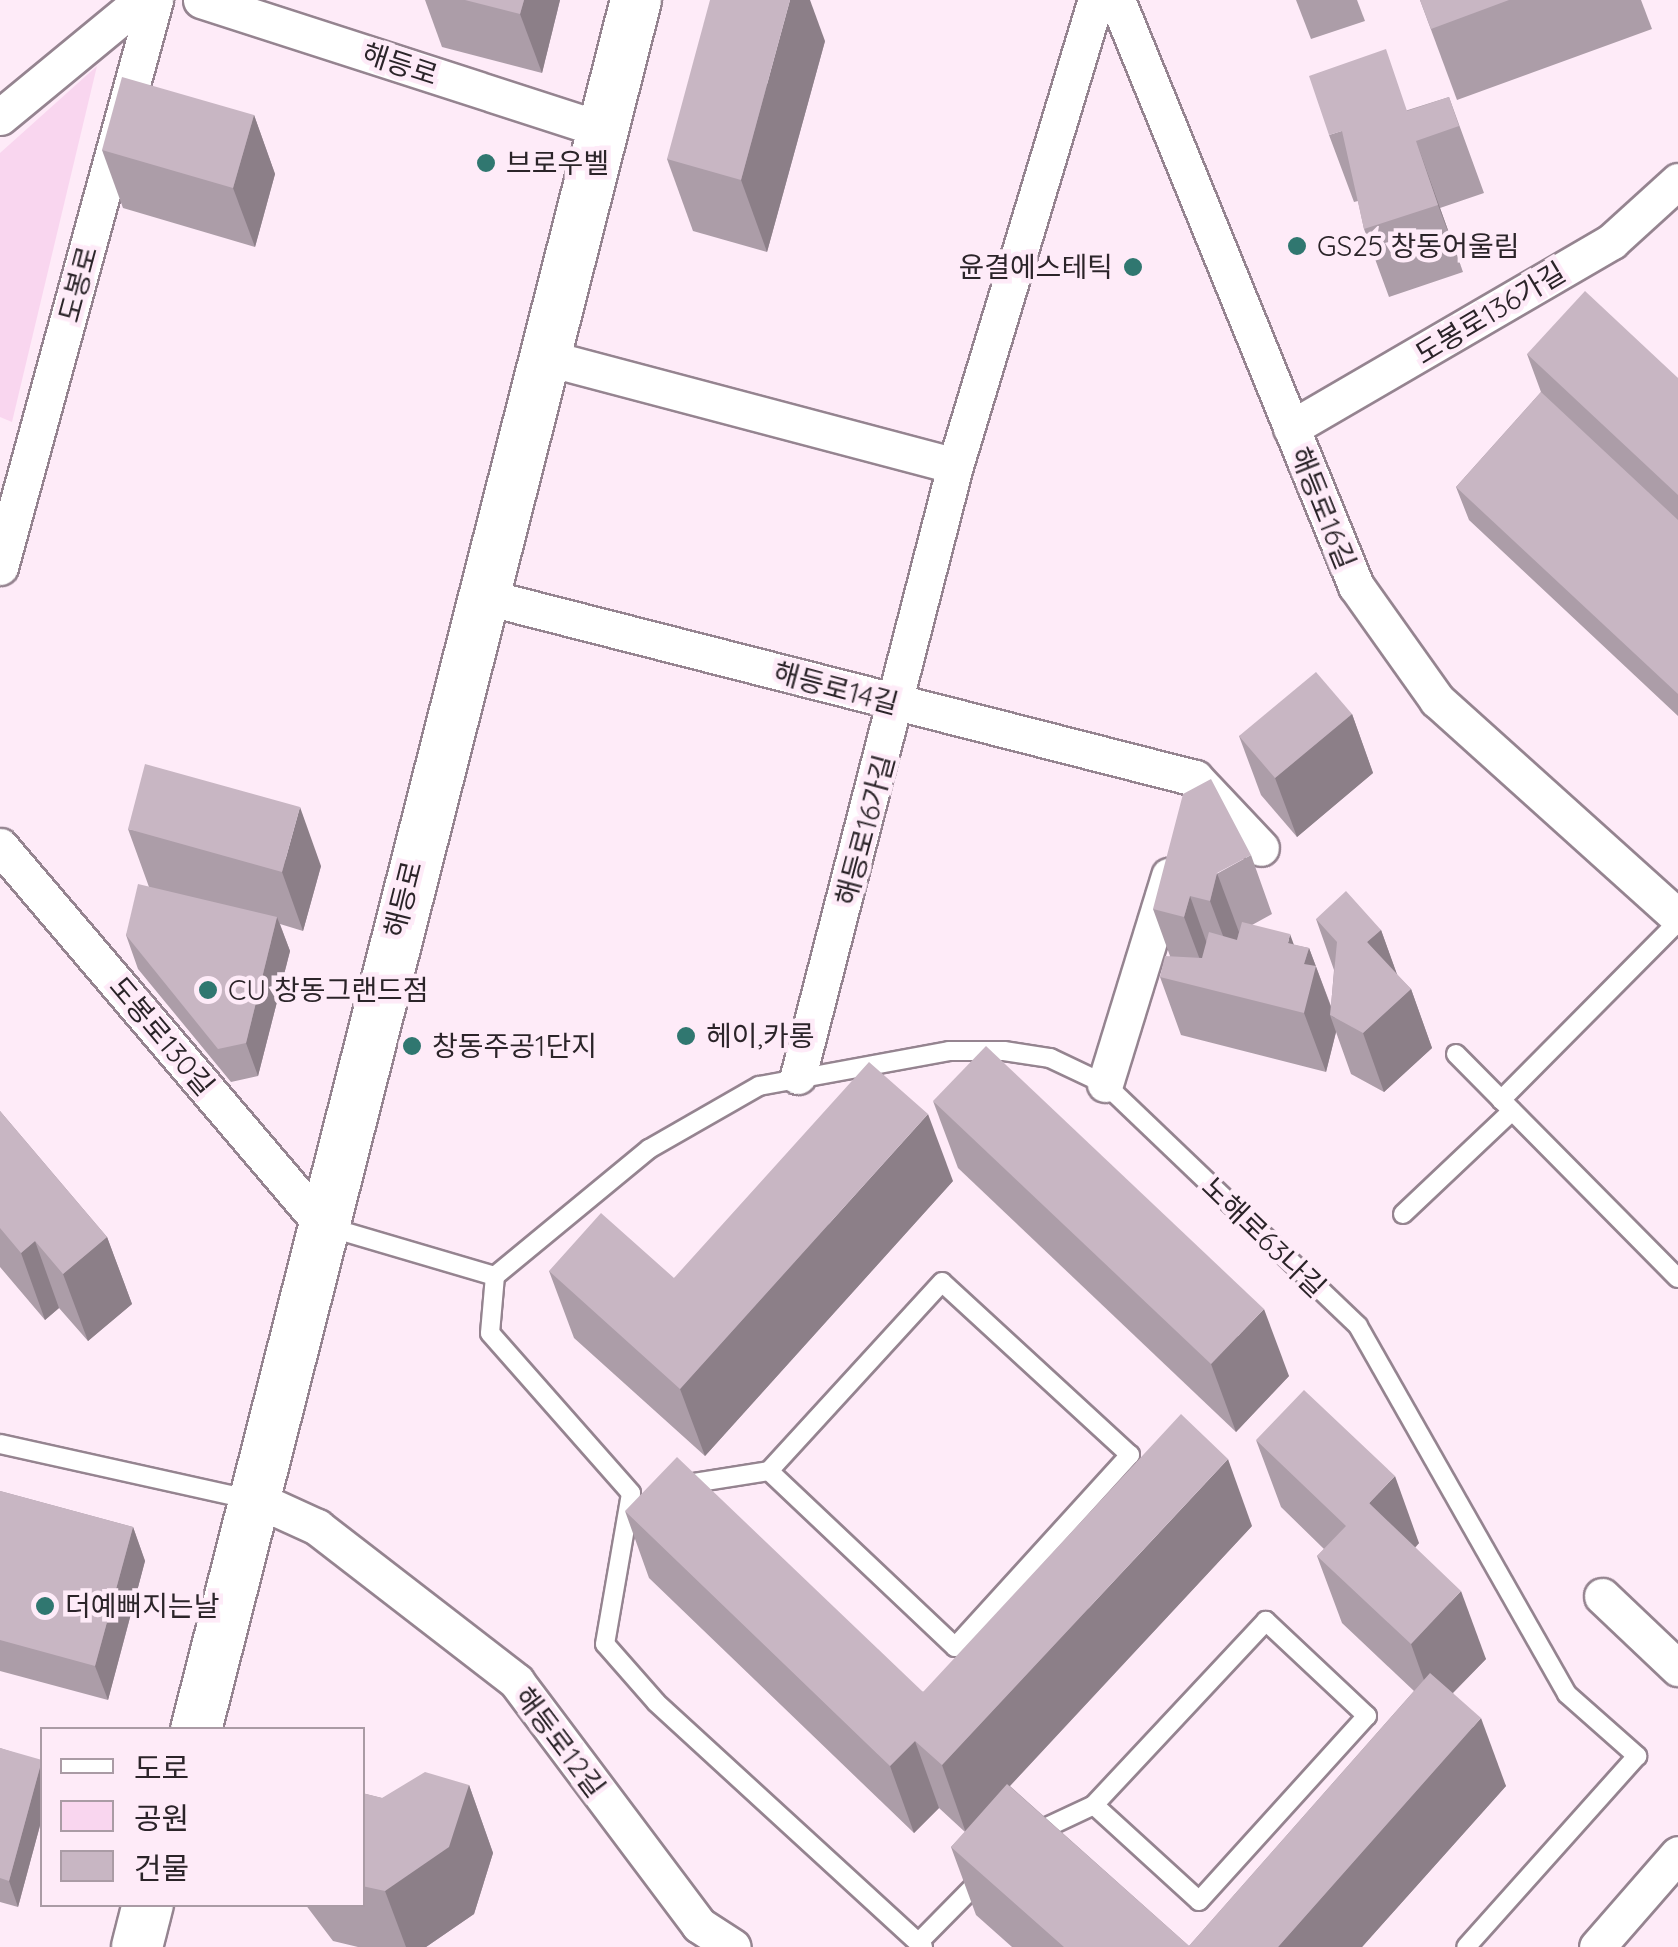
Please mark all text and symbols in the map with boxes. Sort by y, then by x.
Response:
street label: 해등로 [358,36,442,92]
place label: 브로우벨 [506,146,609,180]
marker: 브로우벨 [475,152,497,174]
place label: GS25 창동어울림 [1317,229,1519,263]
marker: GS25 창동어울림 [1286,235,1308,257]
street label: 도봉로 [52,242,104,326]
place label: 윤결에스테틱 [958,250,1113,284]
street label: 도봉로136가길 [1409,255,1571,371]
marker: 윤결에스테틱 [1122,256,1144,278]
street label: 해등로16길 [1283,442,1363,574]
street label: 해등로14길 [770,655,902,721]
street label: 해등로16가길 [829,751,901,909]
street label: 해등로 [377,857,429,941]
street label: 도봉로130길 [103,970,221,1102]
place label: CU 창동그랜드점 [228,973,428,1007]
marker: CU 창동그랜드점 [197,979,219,1001]
place label: 헤이,카롱 [706,1019,814,1053]
marker: 헤이,카롱 [675,1025,697,1047]
place label: 창동주공1단지 [432,1029,597,1063]
marker: 창동주공1단지 [401,1035,423,1057]
street label: 노해로63나길 [1195,1170,1333,1304]
place label: 더예뻐지는날 [65,1589,220,1623]
marker: 더예뻐지는날 [34,1595,56,1617]
street label: 해등로12길 [508,1680,612,1804]
legend [40,1727,365,1907]
text: 도로 [134,1749,189,1787]
text: 공원 [134,1799,189,1837]
text: 건물 [134,1849,189,1887]

